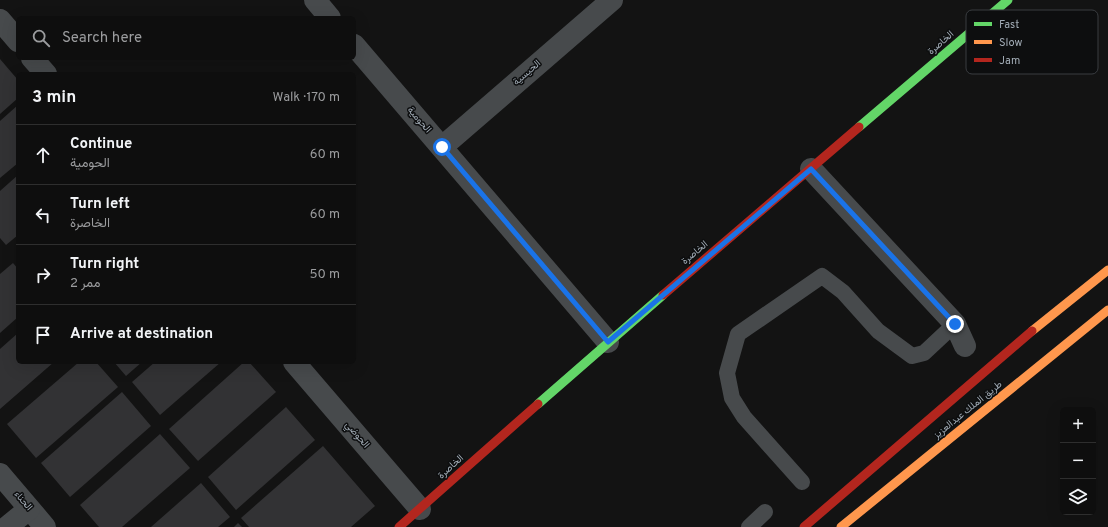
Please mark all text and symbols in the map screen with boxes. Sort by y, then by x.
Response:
legend [966,10,1098,74]
search box [16,16,356,60]
text: Fast [999,18,1019,32]
icon: search [30,27,52,49]
street label: الخاصرة [925,28,957,58]
text: Search here [62,29,142,48]
text: Slow [999,36,1022,50]
text: Jam [999,54,1020,68]
street label: الحيسية [510,57,544,89]
text: 3 min [32,87,76,109]
text: Walk · 170 m [273,90,340,106]
street label: الحومية [404,104,434,136]
text: Continue [70,135,132,154]
route start [433,138,451,156]
icon: ahead [32,144,54,166]
text: 60 m [310,147,340,163]
text: الحومية [70,156,110,172]
text: Turn left [70,195,130,214]
icon: left [32,204,54,226]
text: 60 m [310,207,340,223]
text: الخاصرة [70,216,110,232]
street label: الخاصرة [679,238,711,268]
text: Turn right [70,255,139,274]
icon: right [32,264,54,286]
text: 50 m [310,267,340,283]
text: ممر 2 [70,276,100,292]
route end [946,315,964,333]
icon: arrive [32,324,54,346]
text: Arrive at destination [70,325,213,344]
street label: طريق الملك عبدالعزيز [930,378,1006,442]
map controls [1060,407,1096,515]
button: + [1060,407,1096,443]
street label: الحوضي [341,419,372,452]
button: − [1060,443,1096,479]
street label: الخاصرة [435,452,467,482]
button: layers [1060,479,1096,515]
street label: الحناء [11,488,35,514]

